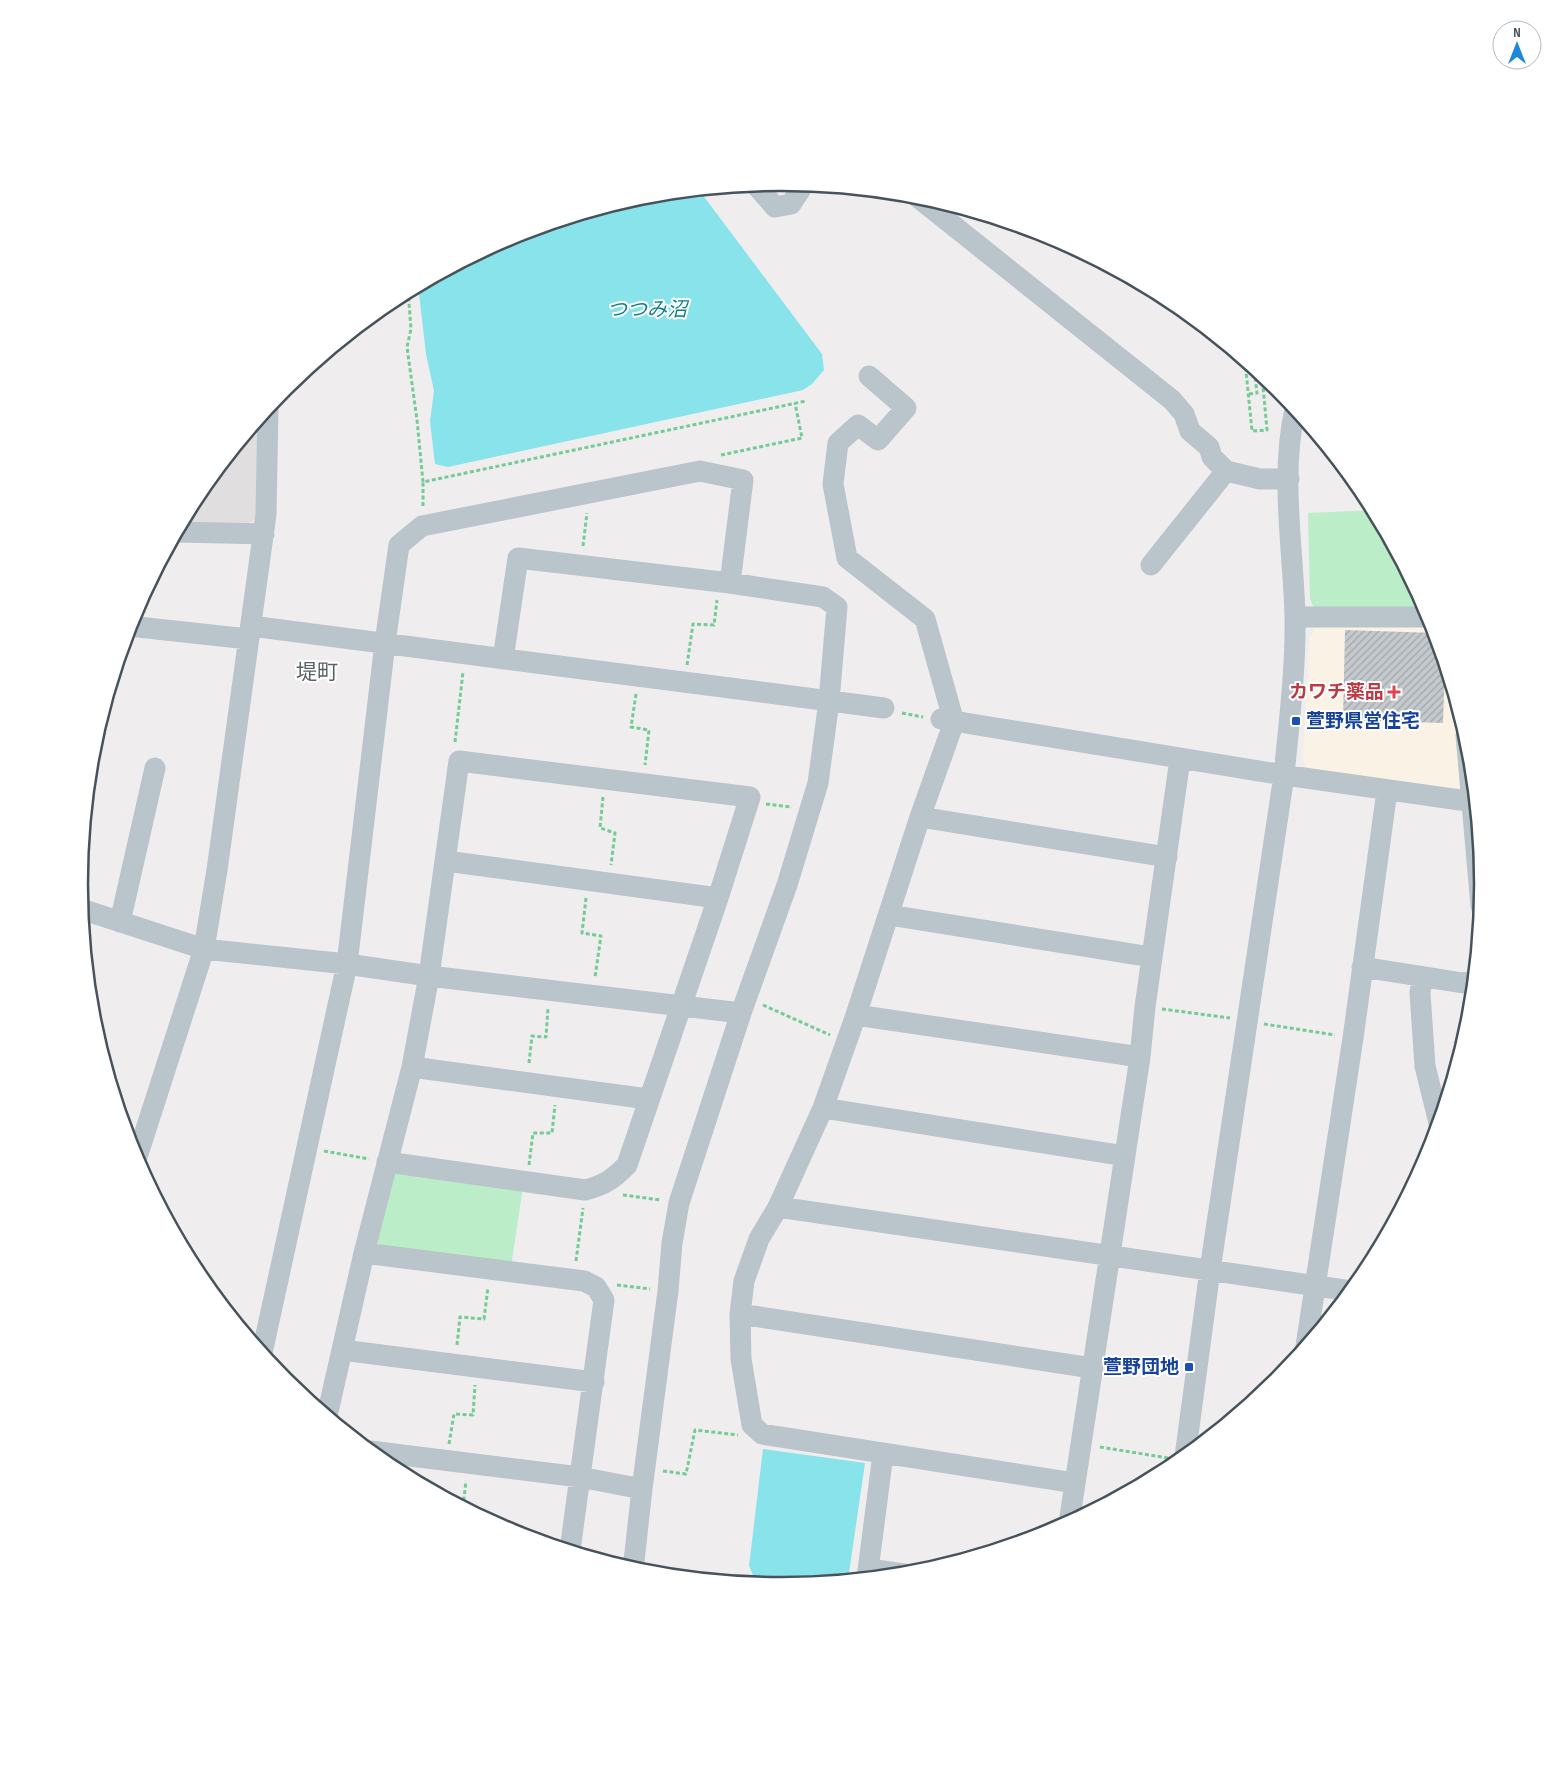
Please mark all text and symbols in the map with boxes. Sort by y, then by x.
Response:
north arrow [1492,20,1542,70]
text: N [1513,24,1521,41]
water label: つつみ沼 [607,298,690,322]
district label: 堤町 [296,660,338,685]
place label: カワチ薬品 [1289,681,1384,704]
marker: カワチ薬品 [1388,686,1400,698]
place label: 萱野県営住宅 [1306,710,1420,733]
marker: 萱野県営住宅 [1290,715,1302,727]
place label: 萱野団地 [1103,1356,1179,1379]
marker: 萱野団地 [1183,1361,1195,1373]

